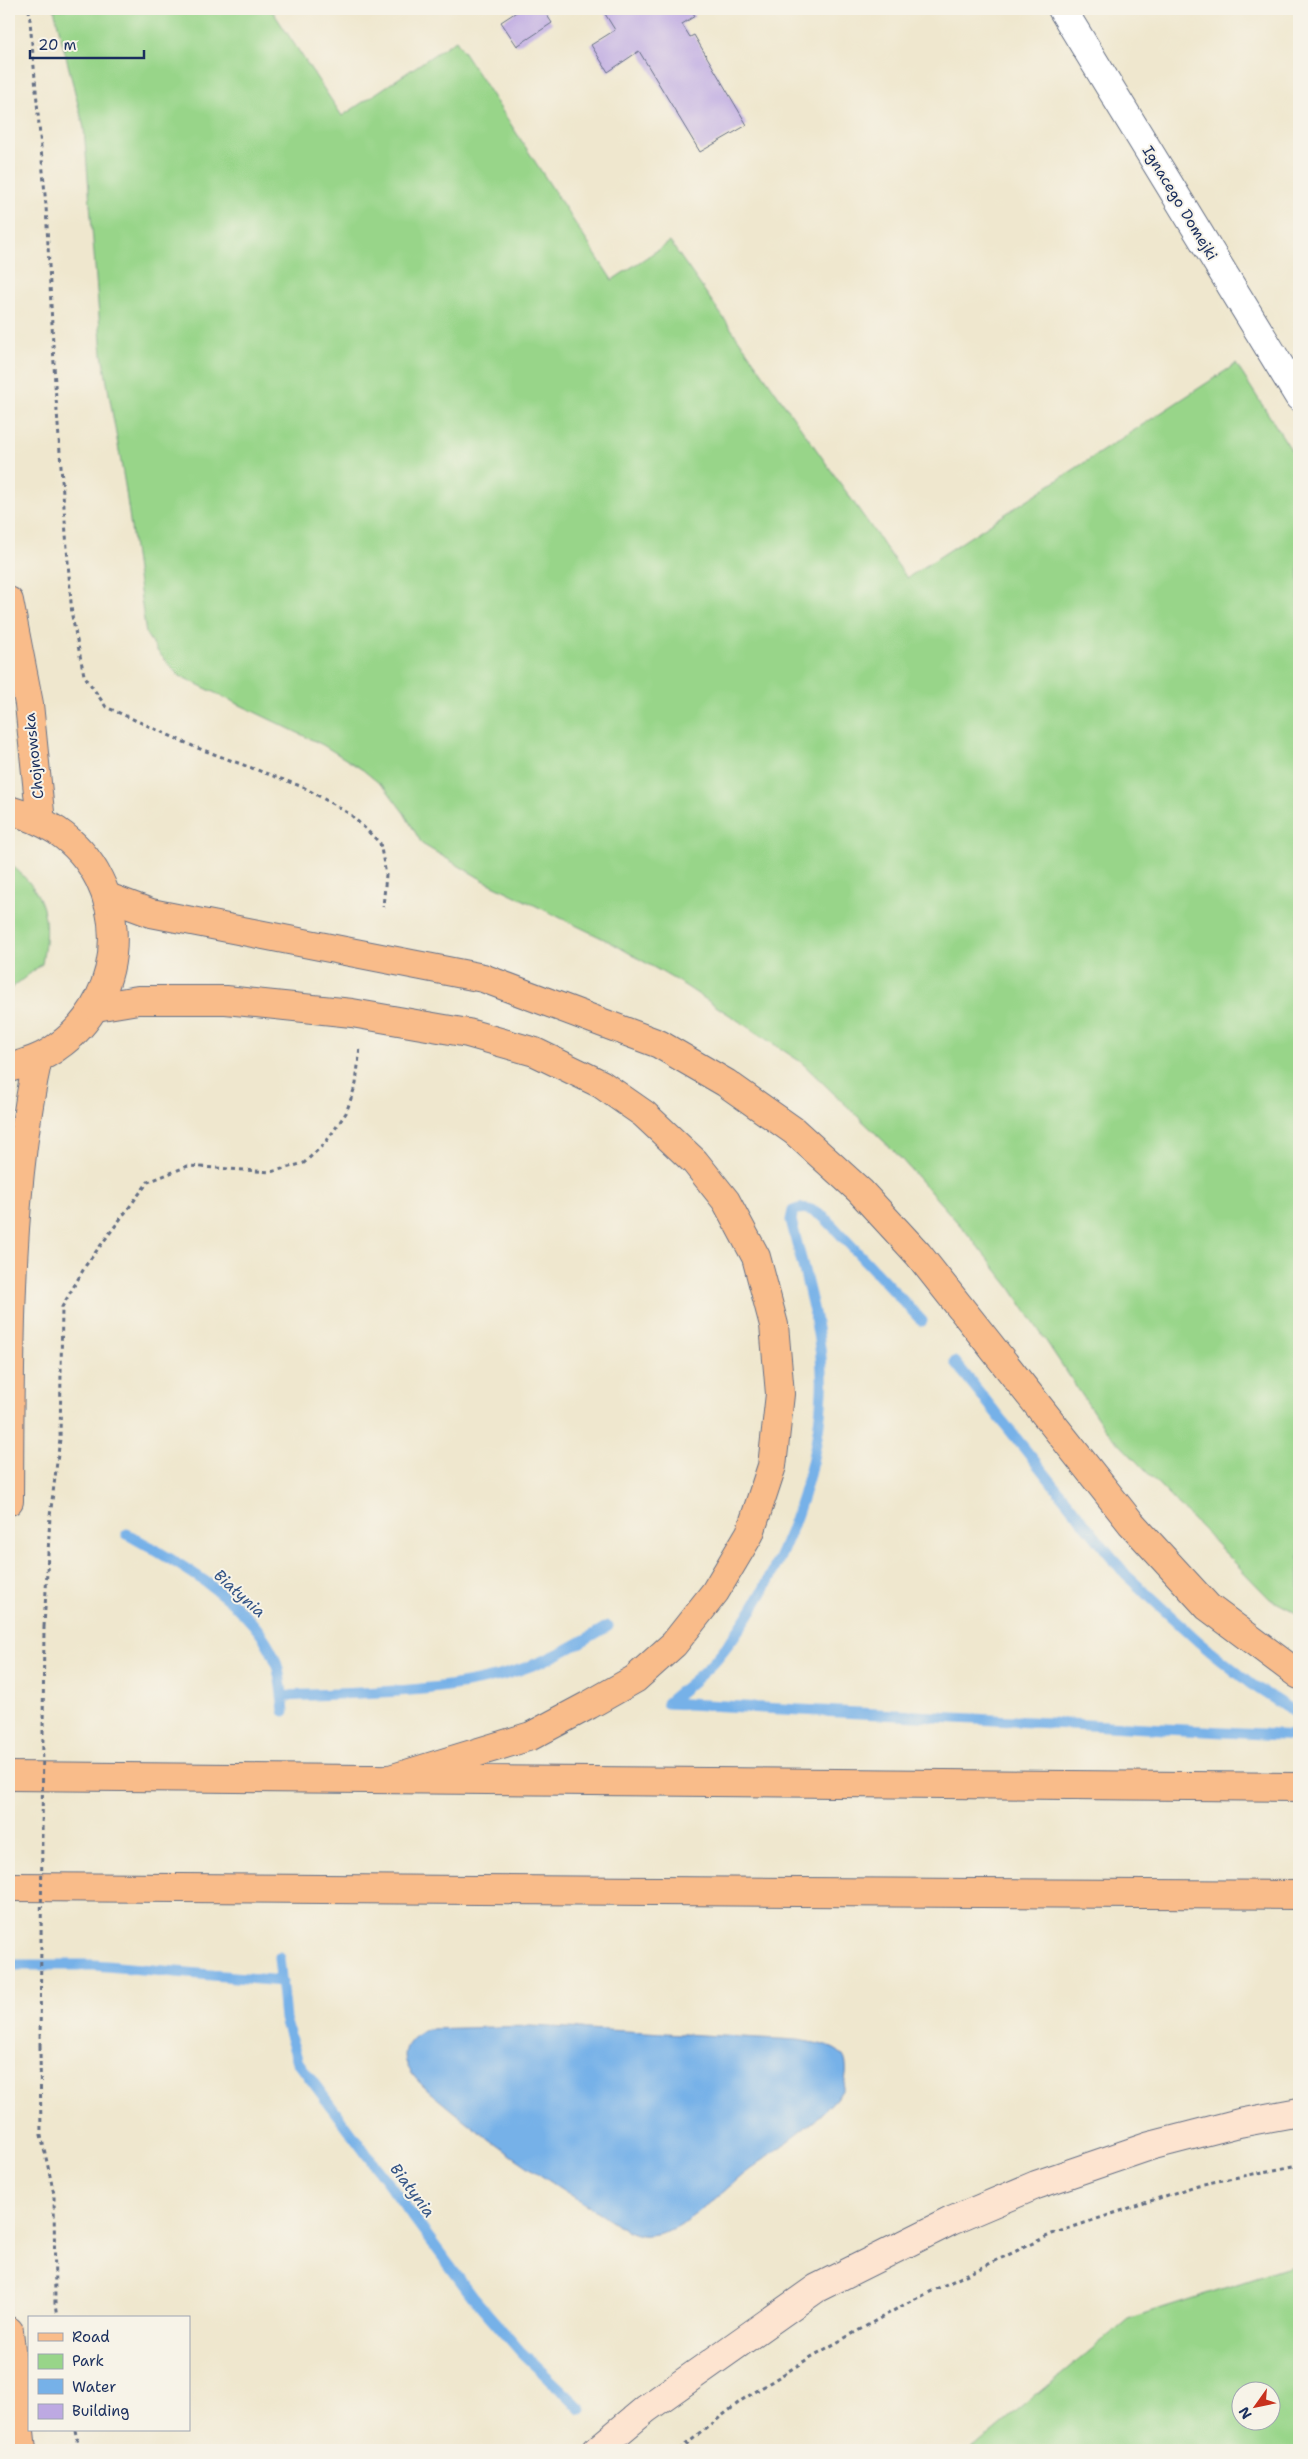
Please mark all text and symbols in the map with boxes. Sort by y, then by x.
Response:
scale bar [30,28,144,60]
text: 20 m [38,35,77,55]
street label: Ignacego Domejki [1138,142,1222,264]
street label: Chojnowska [19,711,48,800]
water label: Białynia [209,1565,270,1622]
water label: Białynia [385,2159,440,2222]
legend [28,2316,190,2432]
text: Road [72,2327,110,2347]
text: Park [72,2351,104,2371]
text: Water [72,2377,116,2397]
north arrow [1230,2382,1280,2432]
text: Building [72,2401,129,2421]
text: N [1235,2404,1256,2423]

